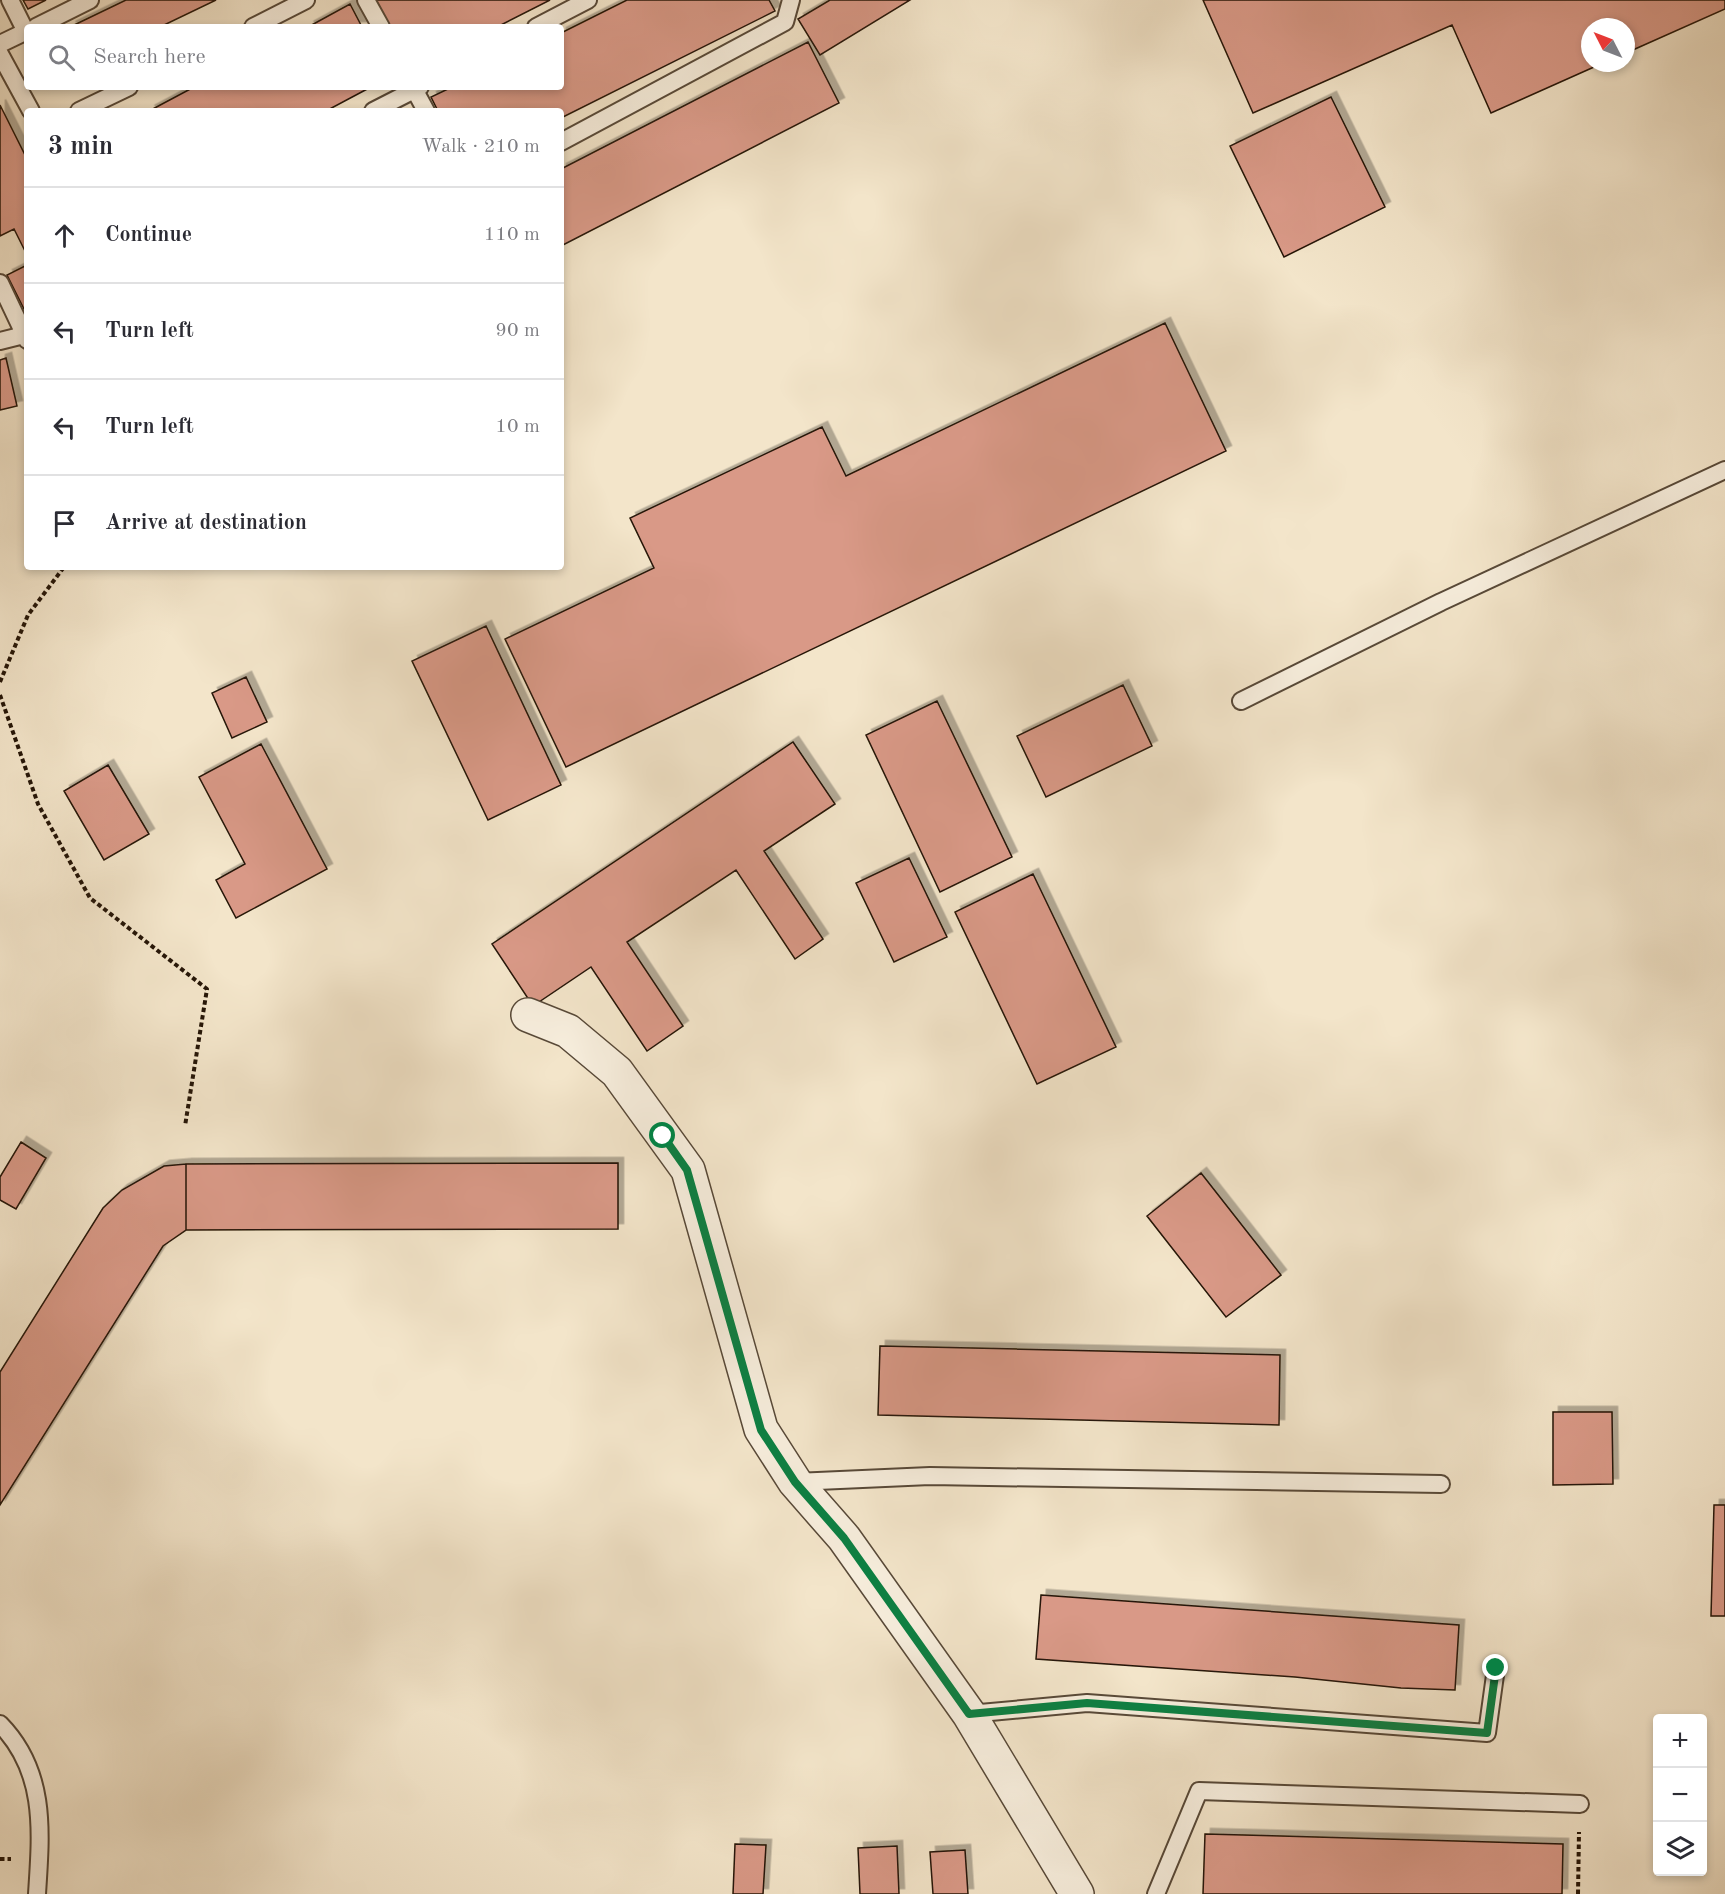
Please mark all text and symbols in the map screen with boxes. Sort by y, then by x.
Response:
north arrow [1581,18,1635,72]
search box [24,24,564,90]
icon: search [45,41,78,74]
text: Search here [93,46,206,68]
text: 3 min [48,134,113,160]
text: Walk · 210 m [421,137,540,157]
icon: ahead [48,219,81,252]
text: Continue [105,224,192,246]
text: 110 m [484,225,540,245]
icon: left [48,315,81,348]
text: Turn left [105,320,194,342]
text: 90 m [495,321,540,341]
icon: left [48,411,81,444]
text: Turn left [105,416,194,438]
text: 10 m [495,417,540,437]
icon: arrive [48,507,81,540]
text: Arrive at destination [105,512,307,534]
route start [649,1122,675,1148]
route end [1482,1654,1508,1680]
map controls [1653,1714,1707,1876]
button: + [1653,1714,1707,1768]
button: − [1653,1768,1707,1822]
button: layers [1653,1822,1707,1876]

